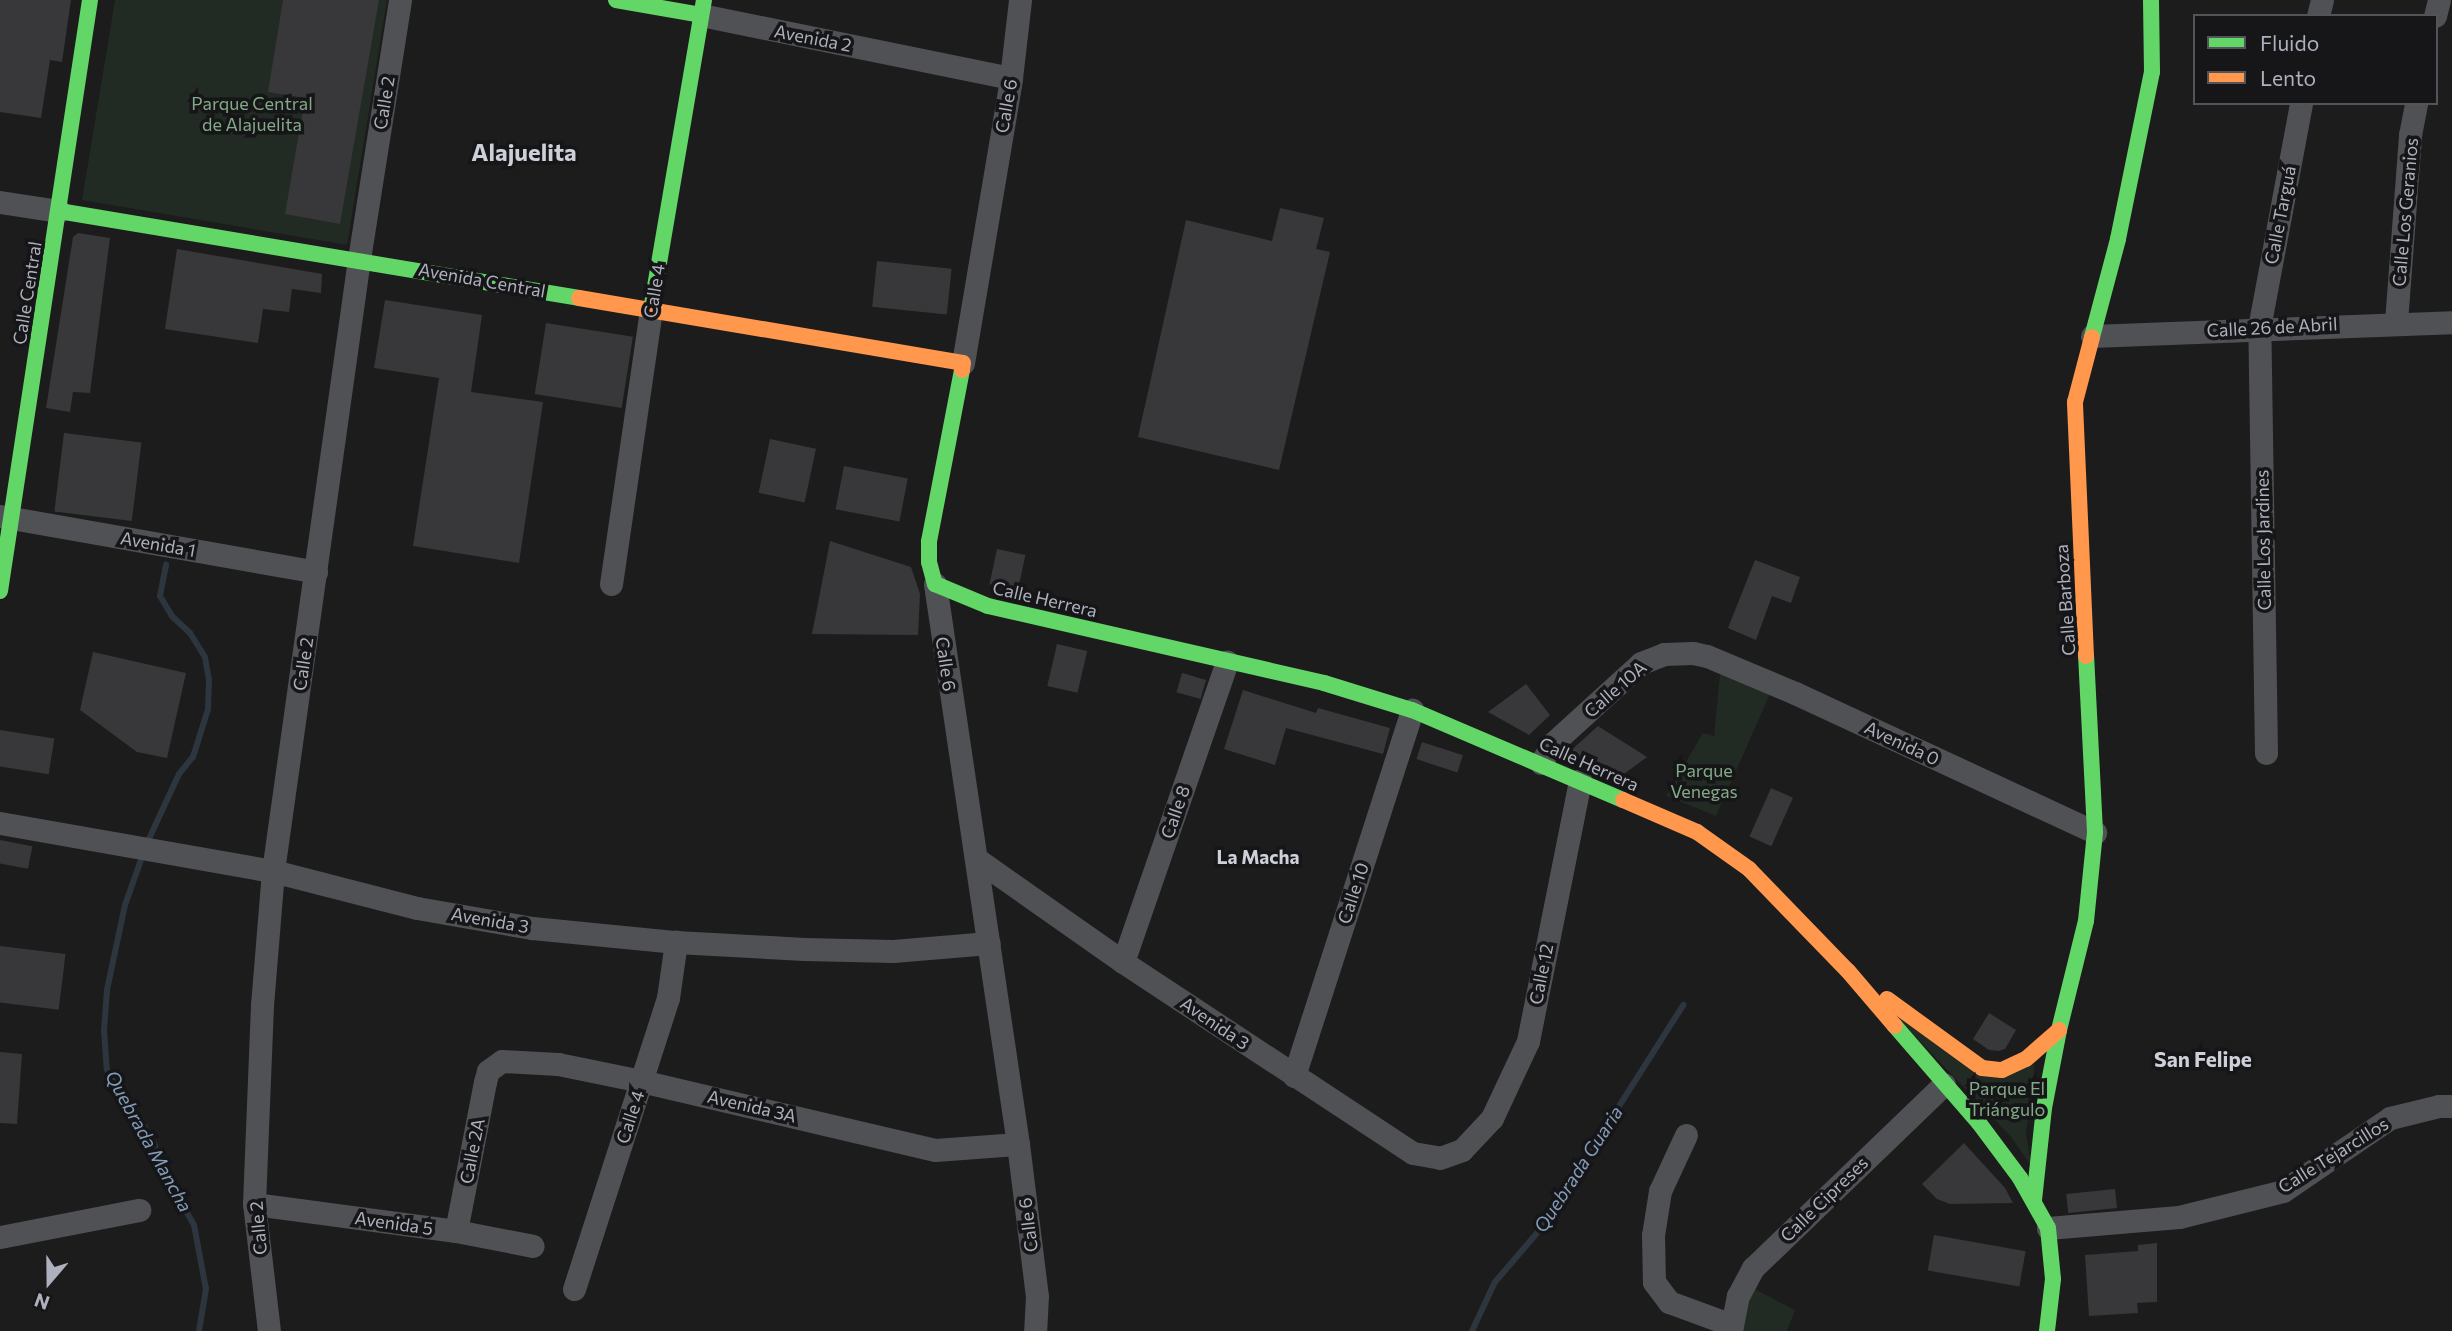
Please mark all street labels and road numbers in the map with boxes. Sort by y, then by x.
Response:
street label: Avenida 2 [772,20,854,56]
street label: Calle 2 [369,75,399,131]
street label: Calle 6 [991,77,1021,135]
street label: Calle Los Geranios [2388,137,2422,287]
street label: Calle Targuá [2260,164,2300,266]
street label: Calle Central [8,240,46,346]
street label: Avenida Central [417,258,547,302]
street label: Calle 4 [639,262,669,320]
street label: Calle 26 de Abril [2206,313,2338,341]
street label: Calle Los Jardines [2251,469,2275,611]
street label: Avenida 1 [119,527,197,561]
street label: Calle Barboza [2050,543,2080,657]
street label: Calle Herrera [991,576,1099,622]
street label: Calle 6 [931,635,961,693]
street label: Calle 2 [289,636,317,692]
street label: Calle 10A [1580,656,1650,722]
street label: Avenida 0 [1861,716,1943,770]
street label: Calle Herrera [1536,732,1642,796]
street label: Calle 8 [1156,783,1194,841]
street label: Calle 10 [1333,860,1373,926]
street label: Avenida 3 [449,903,531,937]
street label: Calle 12 [1525,942,1557,1006]
street label: Avenida 3 [1176,992,1254,1054]
street label: Avenida 3A [705,1085,799,1127]
street label: Calle 4 [611,1088,649,1146]
street label: Calle Tejarcillos [2274,1113,2392,1197]
street label: Calle 2A [455,1116,489,1186]
street label: Calle Cipreses [1776,1152,1872,1246]
street label: Calle 6 [1014,1197,1042,1253]
street label: Calle 2 [245,1200,271,1256]
street label: Avenida 5 [354,1207,434,1239]

